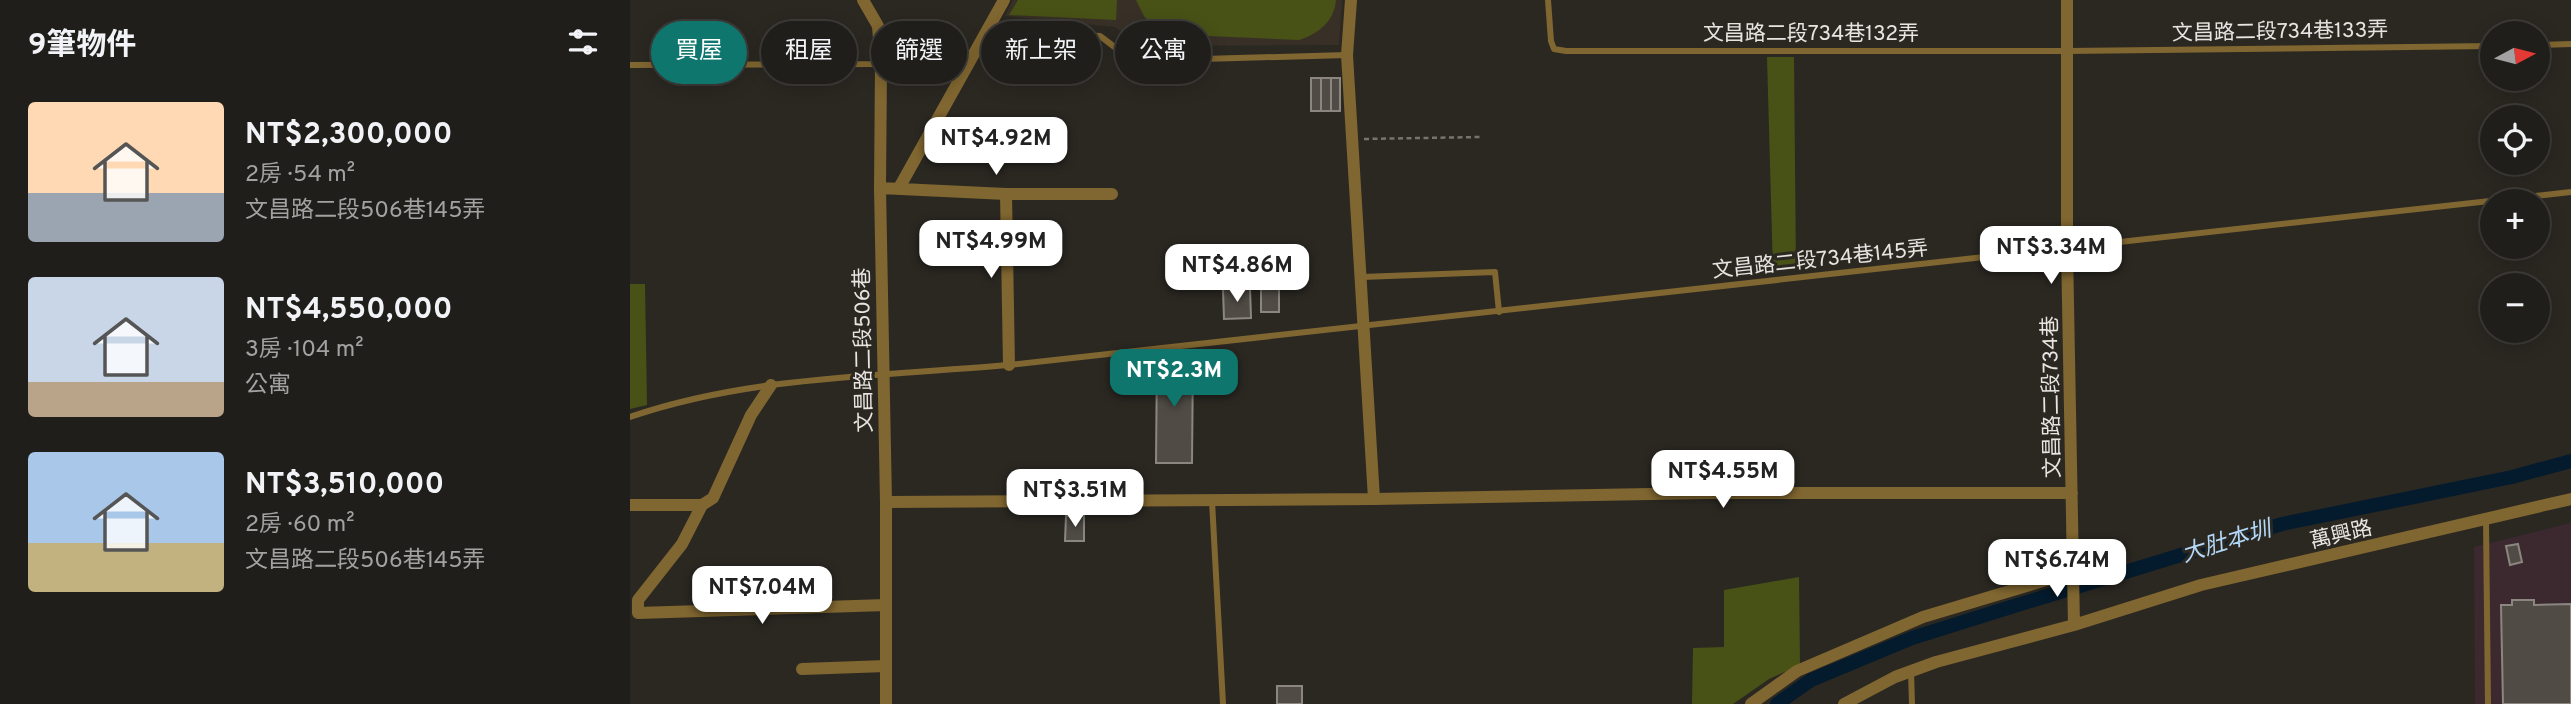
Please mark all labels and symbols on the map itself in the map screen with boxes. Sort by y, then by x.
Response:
street label: 文昌路二段734巷133弄 [2172,17,2388,48]
street label: 文昌路二段734巷132弄 [1703,21,1919,48]
north arrow [2480,21,2550,91]
pin: NT$4.92M [924,118,1068,177]
pin: NT$4.99M [919,220,1063,280]
pin: NT$3.34M [1979,226,2123,286]
street label: 文昌路二段734巷145弄 [1711,236,1929,285]
pin: NT$4.86M [1165,244,1309,304]
street label: 文昌路二段506巷 [850,267,879,433]
street label: 文昌路二段734巷 [2038,316,2067,478]
pin: NT$2.3M [1109,350,1239,409]
pin: NT$4.55M [1651,450,1795,510]
pin: NT$3.51M [1003,470,1147,529]
water label: 大肚本圳 [2179,515,2278,571]
street label: 萬興路 [2308,515,2375,556]
pin: NT$6.74M [1985,540,2129,599]
pin: NT$7.04M [690,566,834,626]

